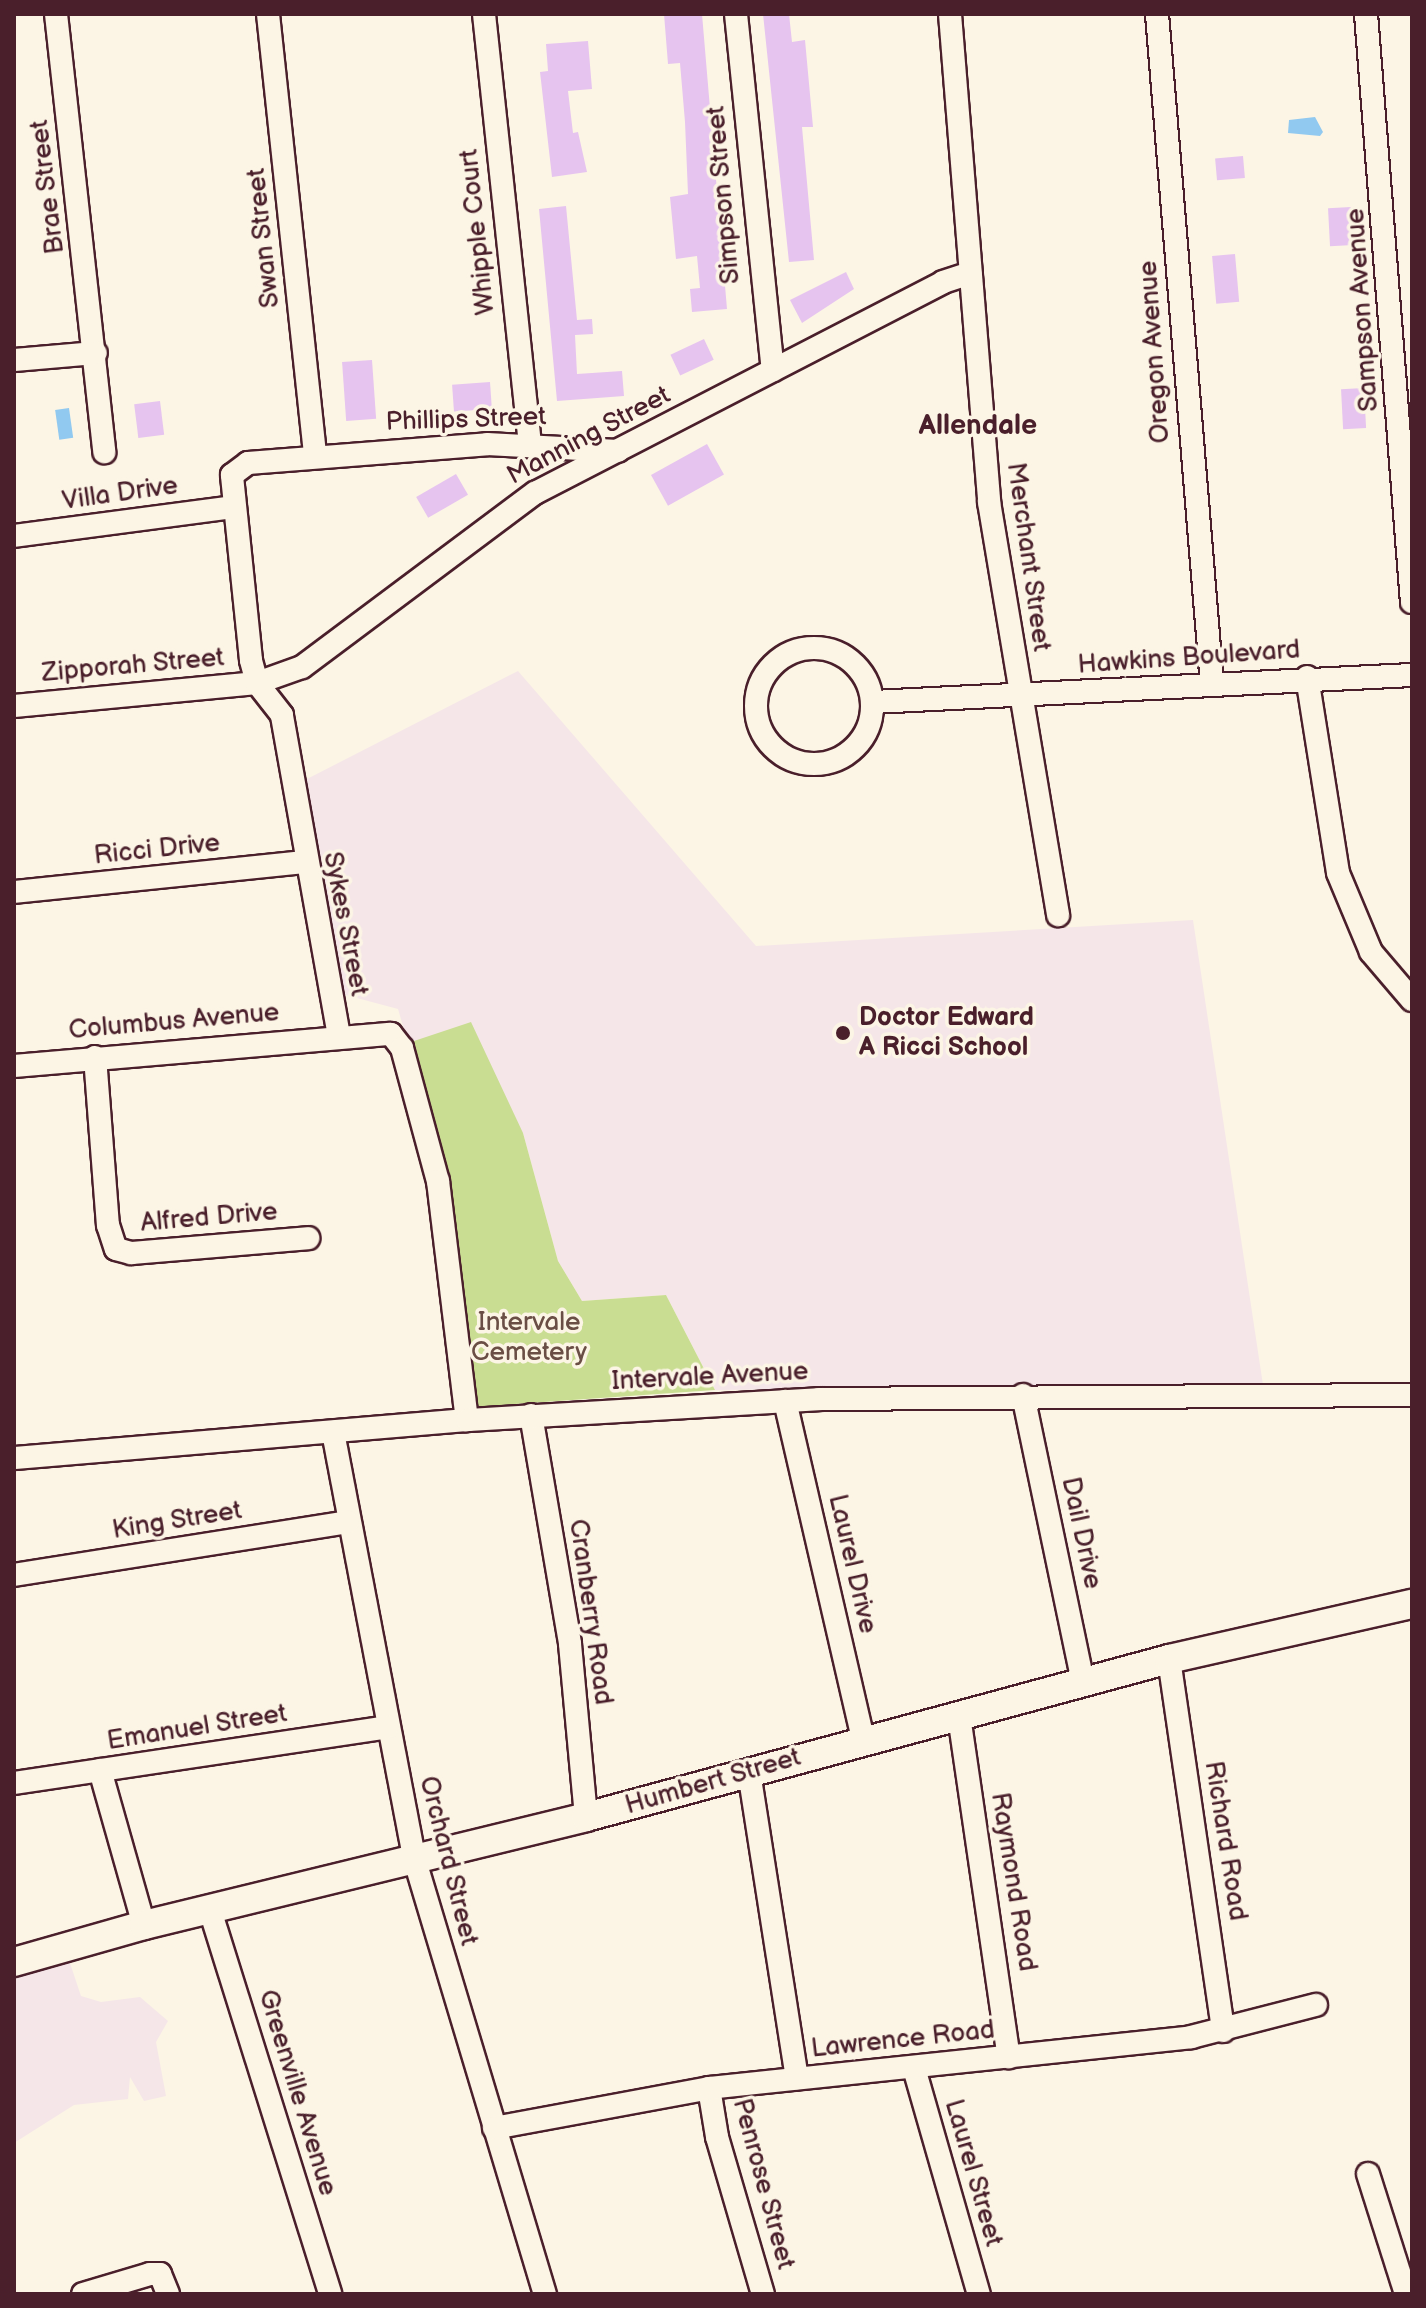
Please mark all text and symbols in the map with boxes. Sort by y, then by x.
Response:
street label: Simpson Street [701,104,747,286]
street label: Brae Street [24,118,72,256]
street label: Whipple Court [454,148,502,316]
street label: Swan Street [241,166,287,310]
street label: Sampson Avenue [1340,207,1386,413]
street label: Oregon Avenue [1133,260,1177,444]
street label: Manning Street [502,380,676,492]
street label: Phillips Street [385,402,547,438]
district label: Allendale [919,409,1037,443]
street label: Merchant Street [999,460,1057,654]
street label: Villa Drive [60,470,180,518]
street label: Hawkins Boulevard [1077,635,1301,681]
street label: Zipporah Street [40,642,226,690]
street label: Ricci Drive [92,828,222,872]
street label: Sykes Street [316,849,374,999]
street label: Columbus Avenue [67,997,281,1047]
place label: Doctor Edward A Ricci School [859,1002,1034,1064]
marker: Doctor Edward A Ricci School [834,1024,852,1042]
street label: Alfred Drive [139,1196,279,1240]
park label: Intervale Cemetery [471,1307,587,1368]
street label: Intervale Avenue [611,1356,809,1398]
street label: Dail Drive [1054,1474,1108,1592]
street label: Laurel Drive [821,1492,883,1636]
street label: King Street [110,1495,244,1547]
street label: Cranberry Road [561,1516,619,1708]
street label: Emanuel Street [105,1698,289,1758]
street label: Humbert Street [622,1742,804,1822]
street label: Richard Road [1197,1759,1253,1923]
street label: Orchard Street [412,1773,484,1949]
street label: Raymond Road [983,1790,1043,1974]
street label: Greenville Avenue [251,1986,343,2200]
street label: Lawrence Road [810,2015,996,2065]
street label: Penrose Street [725,2095,801,2273]
street label: Laurel Street [937,2096,1009,2250]

